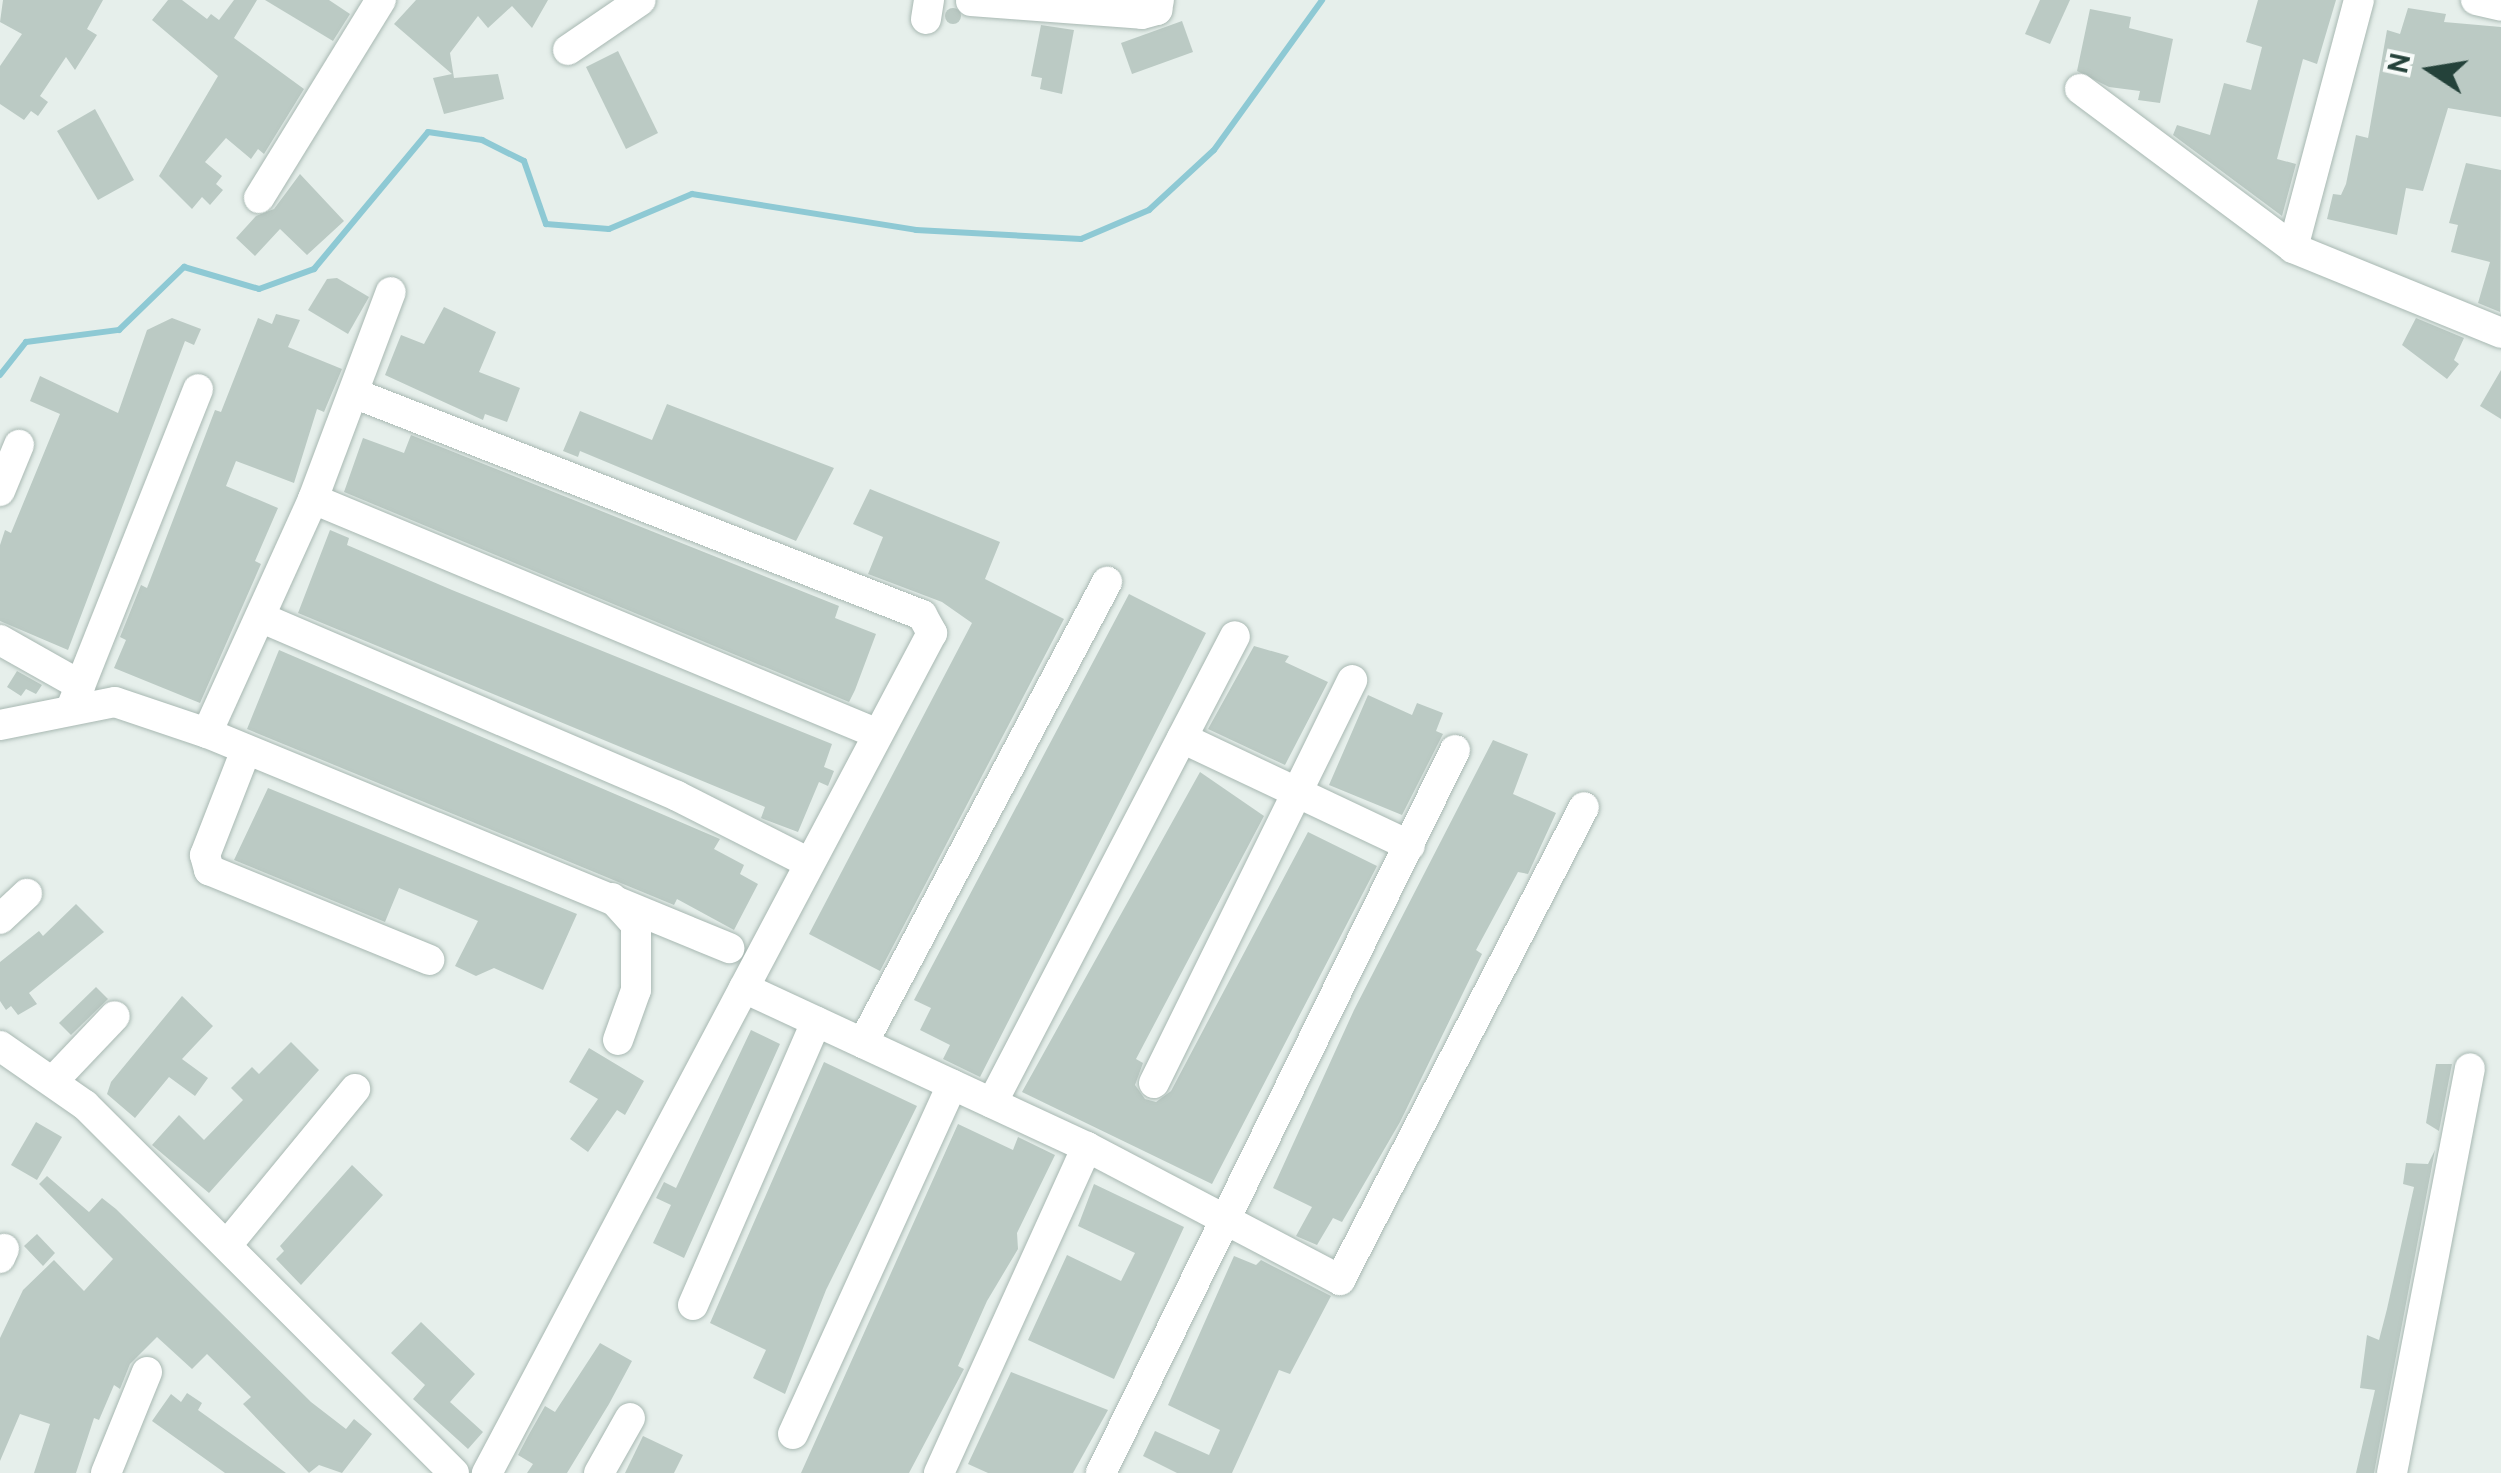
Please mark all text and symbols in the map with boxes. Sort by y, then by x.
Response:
north arrow [2381,20,2481,120]
text: N [2382,50,2421,77]

